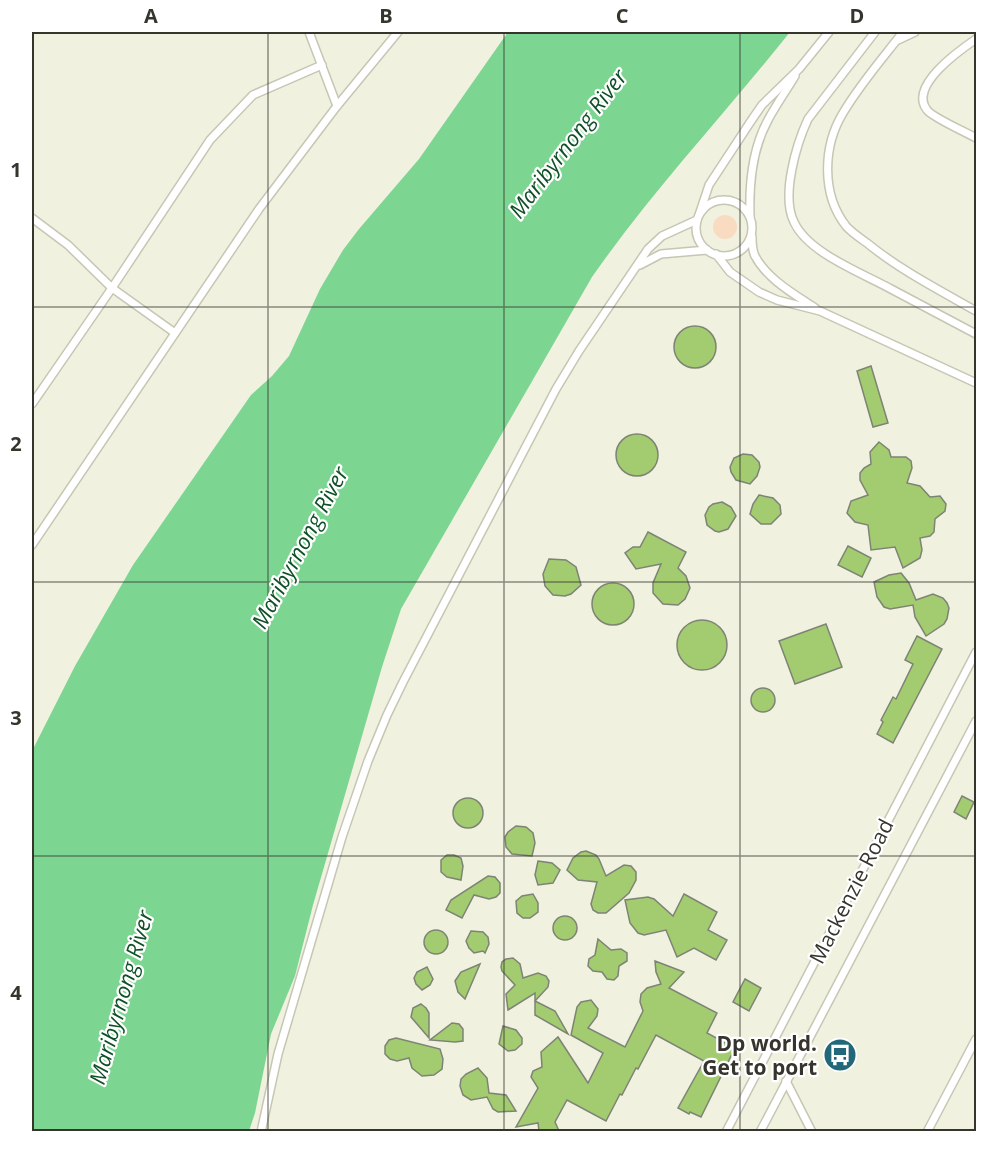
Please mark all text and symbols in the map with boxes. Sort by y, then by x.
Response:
text: A [144,2,158,29]
text: B [379,2,393,29]
text: C [616,2,629,29]
text: D [850,2,864,29]
water label: Maribyrnong River [501,61,634,224]
text: 1 [10,156,22,183]
text: 2 [10,430,22,457]
water label: Maribyrnong River [244,460,355,633]
text: 3 [10,704,22,731]
street label: Mackenzie Road [802,814,900,968]
water label: Maribyrnong River [81,905,160,1087]
text: 4 [10,979,22,1006]
place label: Dp world. Get to port [702,1029,817,1081]
bus stop icon: Dp world. Get to port [822,1037,858,1073]

